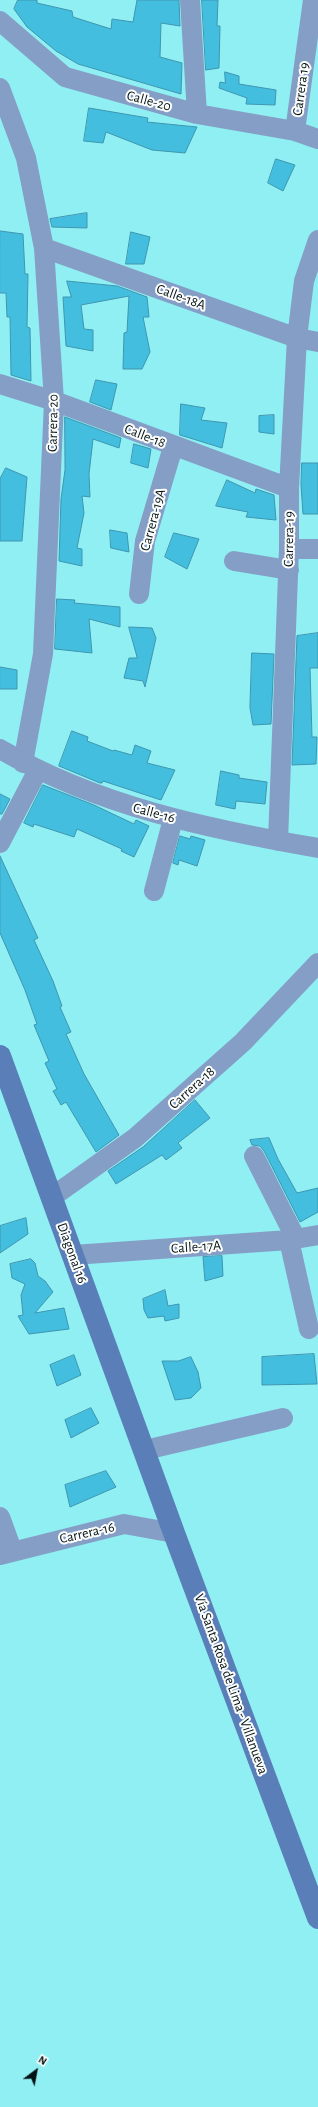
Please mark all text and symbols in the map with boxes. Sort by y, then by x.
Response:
street label: Carrera 19 [289,61,313,117]
street label: Calle-20 [125,87,173,115]
street label: Calle-18A [154,280,208,314]
street label: Carrera-20 [44,394,62,452]
street label: Calle-18 [122,420,168,452]
street label: Carrera-19A [137,487,169,553]
street label: Carrera-19 [280,511,298,567]
street label: Calle-16 [131,799,177,827]
street label: Carrera-18 [166,1063,218,1113]
street label: Diagonal 16 [53,1220,91,1286]
street label: Calle-17A [170,1237,222,1257]
street label: Carrera-16 [58,1519,116,1547]
street label: Vía Santa Rosa de Lima - Villanueva [191,1592,271,1776]
north arrow [16,2051,56,2091]
text: N [36,2054,49,2067]

